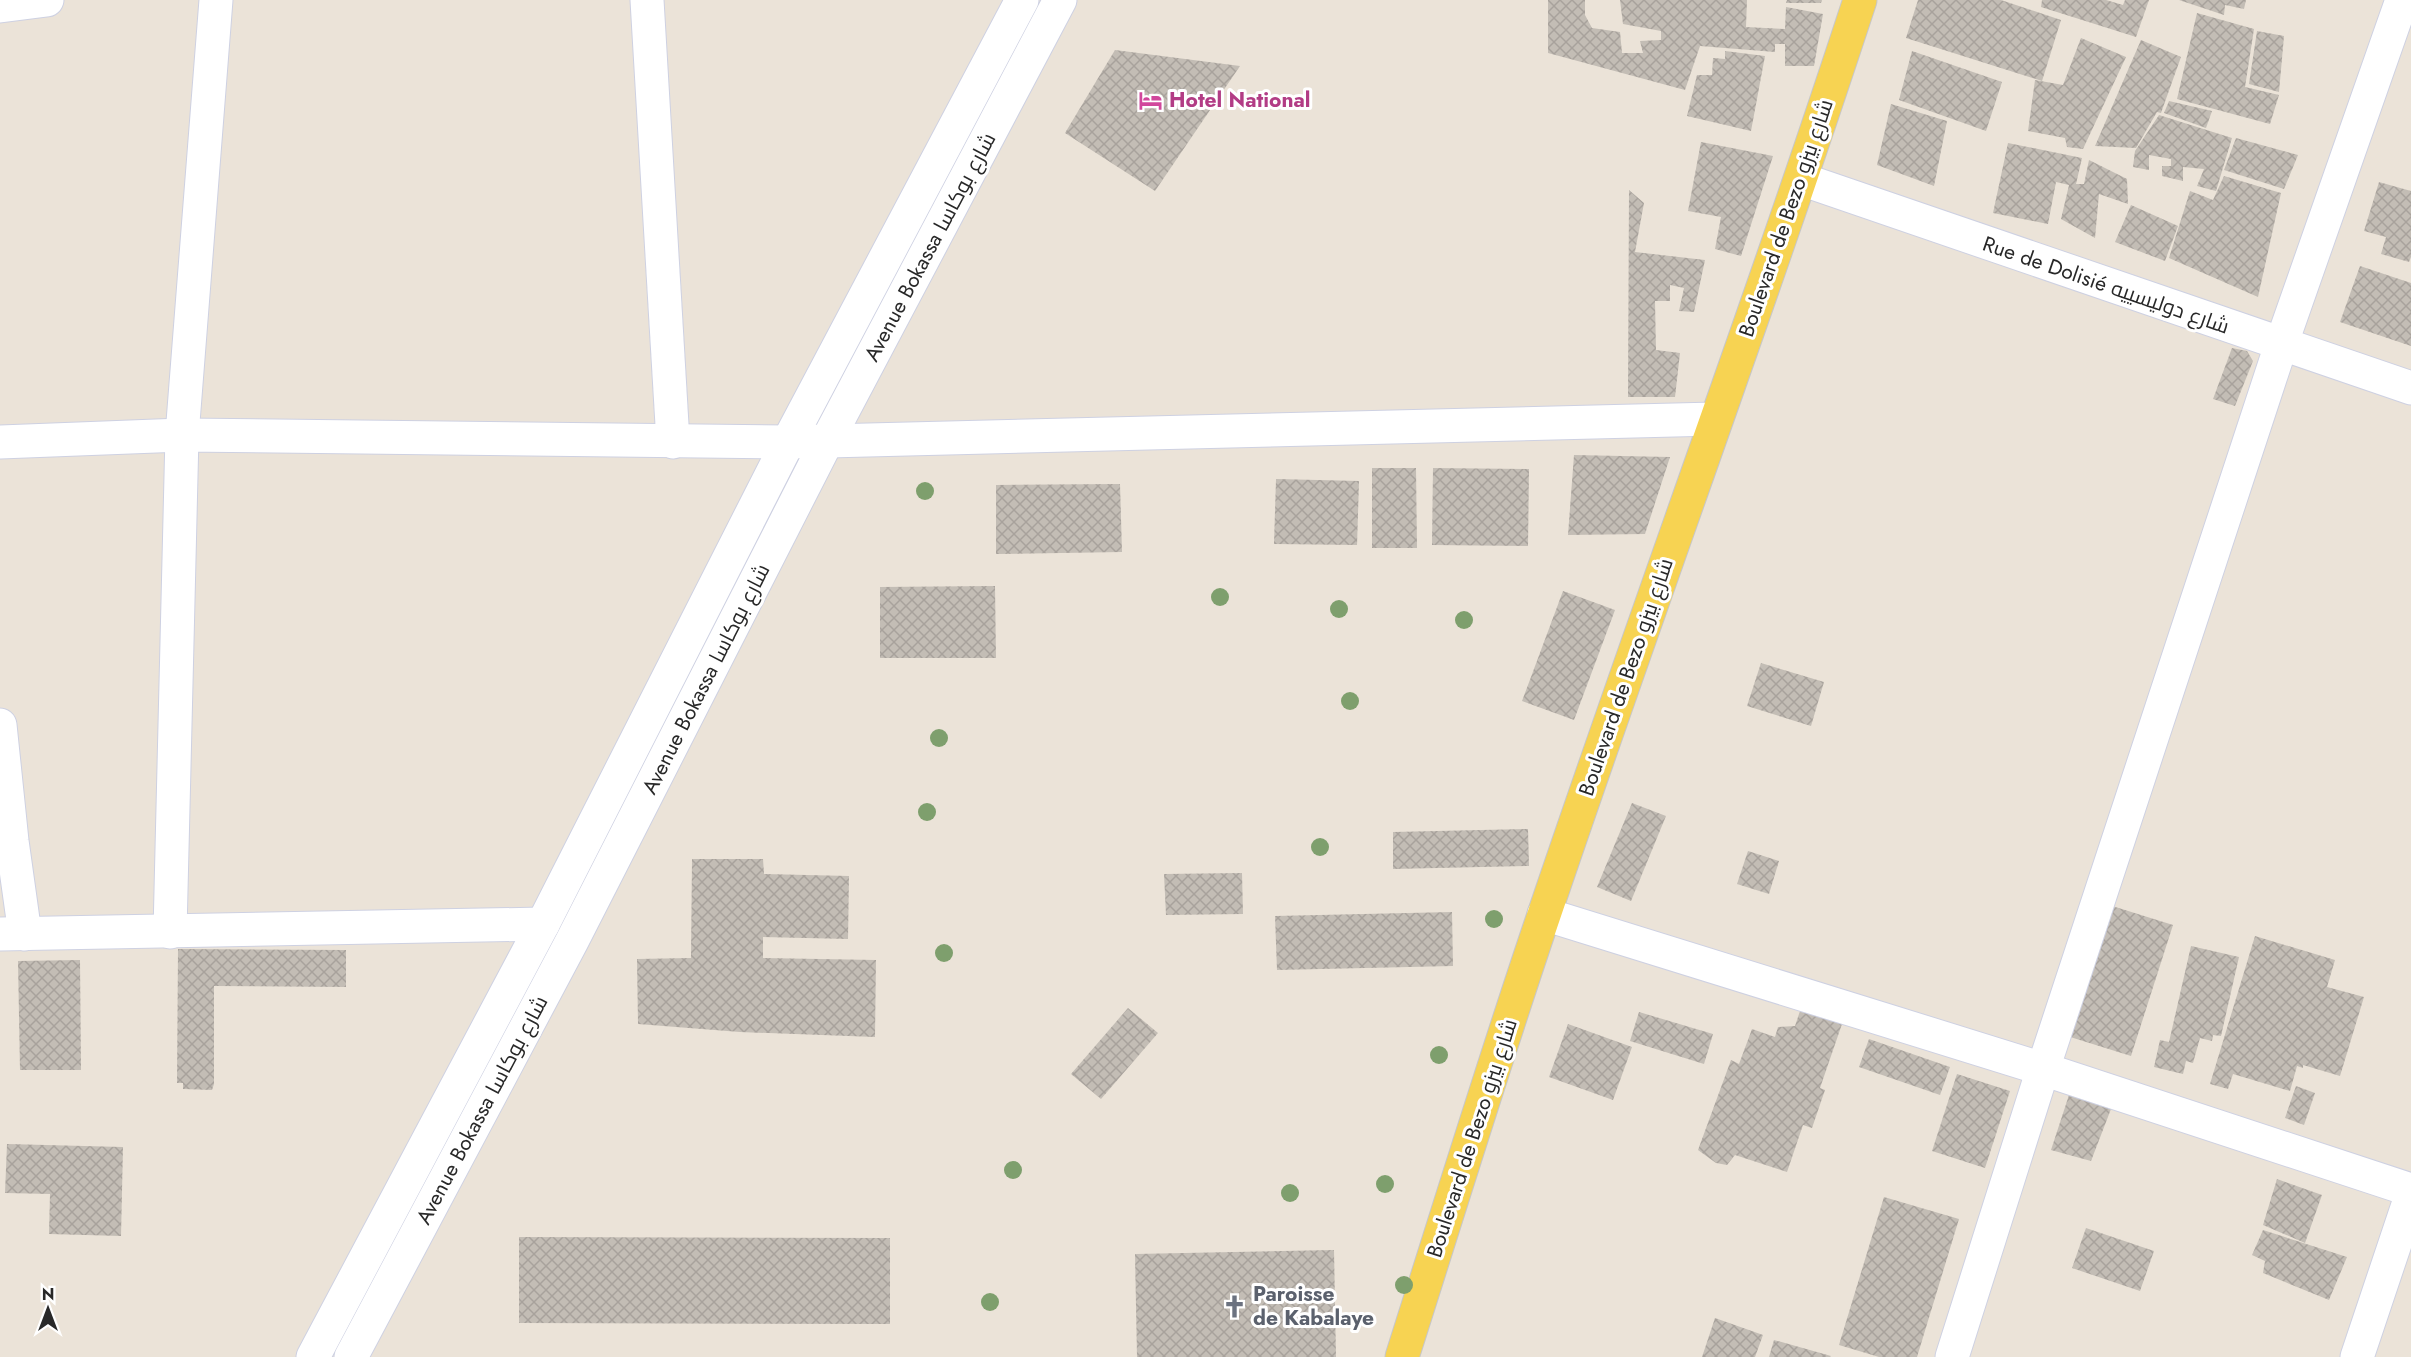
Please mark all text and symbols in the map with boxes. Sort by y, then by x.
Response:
place label: Hotel National [1169,85,1311,115]
hotel icon: Hotel National [1138,87,1164,113]
street label: Boulevard de Bezo شارع بيزو [1731,95,1841,341]
street label: Avenue Bokassa شارع بوكاسا [857,127,1003,367]
street label: Rue de Dolisié شارع دوليسييه [1979,229,2233,341]
street label: Boulevard de Bezo شارع بيزو [1571,554,1681,800]
street label: Avenue Bokassa شارع بوكاسا [635,559,777,799]
street label: Avenue Bokassa شارع بوكاسا [409,990,555,1230]
street label: Boulevard de Bezo شارع بيزو [1419,1015,1525,1261]
north arrow [18,1279,78,1339]
place label: Paroisse de Kabalaye [1253,1279,1374,1333]
text: N [42,1283,54,1306]
church icon: Paroisse de Kabalaye [1222,1293,1248,1319]

